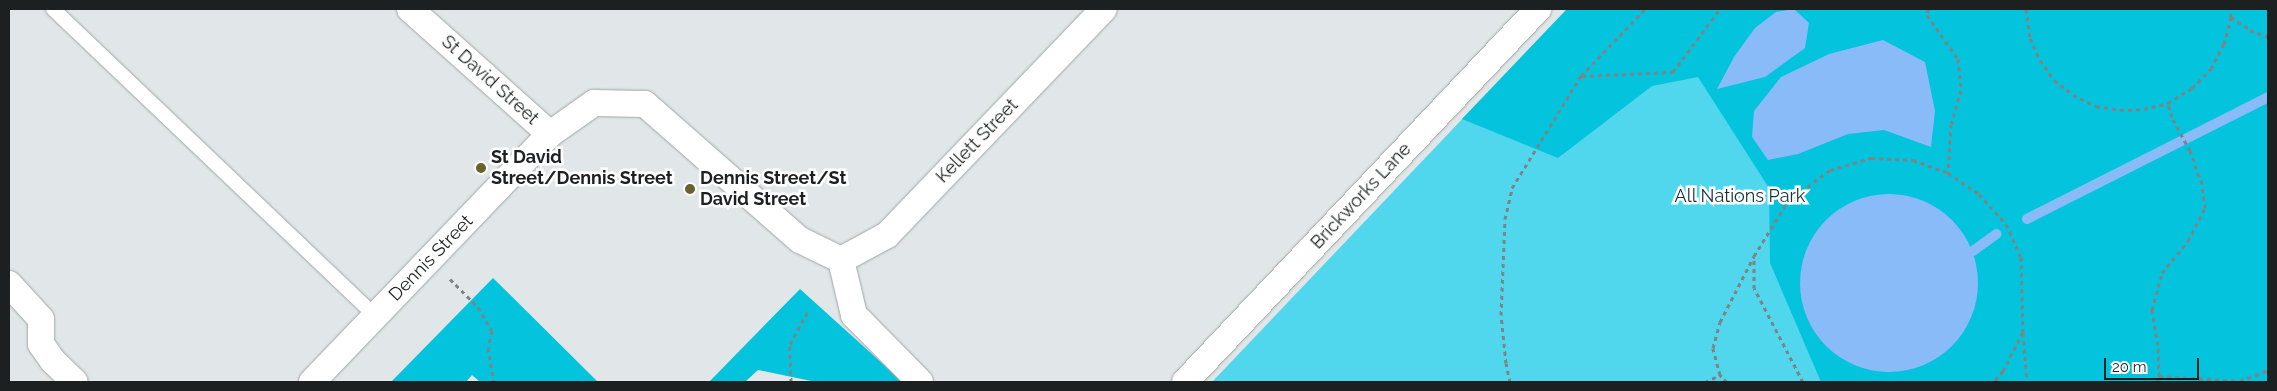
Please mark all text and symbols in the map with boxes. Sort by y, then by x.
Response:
street label: St David Street [437,31,543,129]
street label: Kellett Street [932,95,1022,187]
street label: Brickworks Lane [1306,138,1416,254]
place label: St David Street/Dennis Street [491,147,673,190]
marker: St David Street/Dennis Street [475,162,487,174]
place label: Dennis Street/St David Street [700,168,846,210]
marker: Dennis Street/St David Street [684,183,696,195]
park label: All Nations Park [1674,185,1806,207]
street label: Dennis Street [384,210,478,306]
scale bar [2107,348,2202,380]
text: 20 m [2112,358,2147,376]

